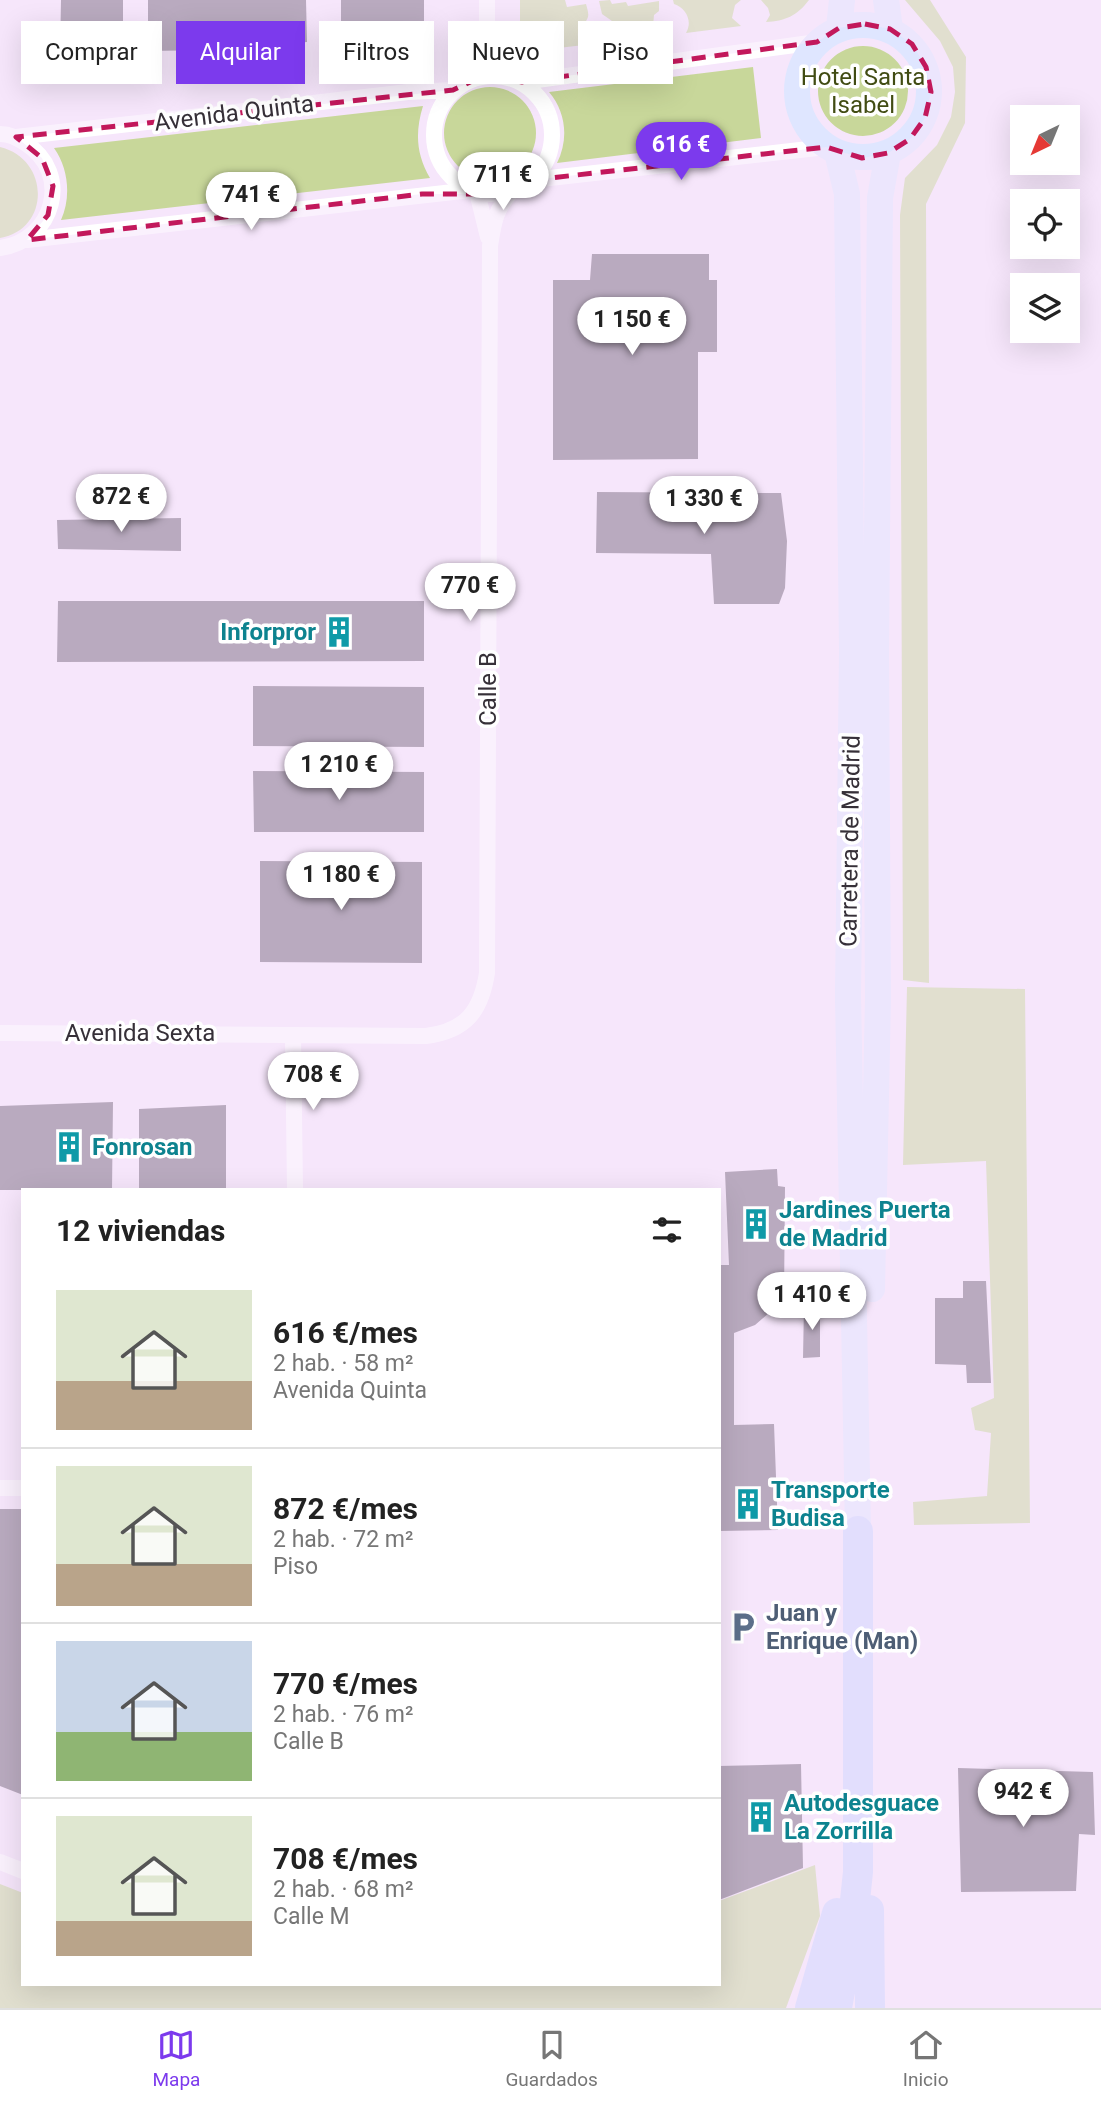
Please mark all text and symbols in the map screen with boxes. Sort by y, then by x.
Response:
chip: Comprar [21,21,162,84]
chip: Alquilar [176,21,305,84]
chip: Filtros [319,21,434,84]
chip: Nuevo [448,21,564,84]
chip: Piso [578,21,673,84]
park label: Hotel Santa Isabel [801,63,925,119]
street label: Avenida Quinta [153,89,315,137]
north arrow [1010,105,1080,175]
map controls [1010,105,1080,343]
pin: 616 € [632,122,730,182]
text: 616 € [652,131,710,158]
pin: 711 € [454,152,552,212]
text: 711 € [474,161,532,188]
pin: 741 € [202,173,300,232]
text: 741 € [222,181,280,208]
button: locate [1010,189,1080,259]
button: layers [1010,273,1080,343]
pin: 1 150 € [567,298,697,357]
text: 1 150 € [593,306,671,333]
pin: 872 € [72,475,170,534]
pin: 1 330 € [639,476,769,536]
text: 872 € [92,483,150,510]
text: 1 330 € [665,485,743,512]
pin: 770 € [421,564,519,623]
text: 770 € [441,572,499,599]
building icon: Inforpror [322,615,356,649]
place label: Inforpror [220,618,316,646]
street label: Calle B [474,652,502,726]
street label: Carretera de Madrid [834,735,866,947]
pin: 1 210 € [274,742,404,802]
text: 1 210 € [300,751,378,778]
pin: 1 180 € [276,852,406,912]
text: 1 180 € [302,861,380,888]
street label: Avenida Sexta [65,1019,215,1047]
pin: 708 € [264,1052,362,1112]
text: 708 € [284,1061,342,1088]
building icon: Fonrosan [52,1130,86,1164]
place label: Fonrosan [92,1133,193,1161]
place label: Jardines Puerta de Madrid [779,1196,951,1252]
building icon: Jardines Puerta de Madrid [739,1207,773,1241]
icon: filters [648,1211,686,1249]
text: 12 viviendas [56,1213,226,1248]
pin: 1 410 € [747,1272,877,1332]
text: 1 410 € [773,1281,851,1308]
text: 616 €/mes [273,1315,418,1350]
icon: home [112,1318,196,1402]
text: 2 hab. · 58 m² [273,1350,413,1377]
text: Avenida Quinta [273,1377,427,1404]
place label: Transporte Budisa [771,1476,890,1532]
building icon: Transporte Budisa [731,1487,765,1521]
text: 872 €/mes [273,1491,418,1526]
icon: home [112,1494,196,1578]
text: 2 hab. · 72 m² [273,1526,413,1553]
text: Piso [273,1553,318,1580]
place label: Juan y Enrique (Man) [766,1599,918,1655]
parking icon: Juan y Enrique (Man) [726,1610,760,1644]
text: 770 €/mes [273,1666,418,1701]
icon: home [112,1669,196,1753]
text: 2 hab. · 76 m² [273,1701,413,1728]
text: Calle B [273,1728,344,1755]
pin: 942 € [974,1770,1072,1829]
text: 942 € [994,1778,1052,1805]
place label: Autodesguace La Zorrilla [784,1789,939,1845]
building icon: Autodesguace La Zorrilla [744,1800,778,1834]
text: 708 €/mes [273,1841,418,1876]
icon: home [112,1844,196,1928]
text: 2 hab. · 68 m² [273,1876,413,1903]
text: Calle M [273,1903,350,1930]
tab: Mapa [152,2026,200,2091]
tab: Guardados [505,2026,598,2091]
tab: Inicio [903,2026,949,2091]

